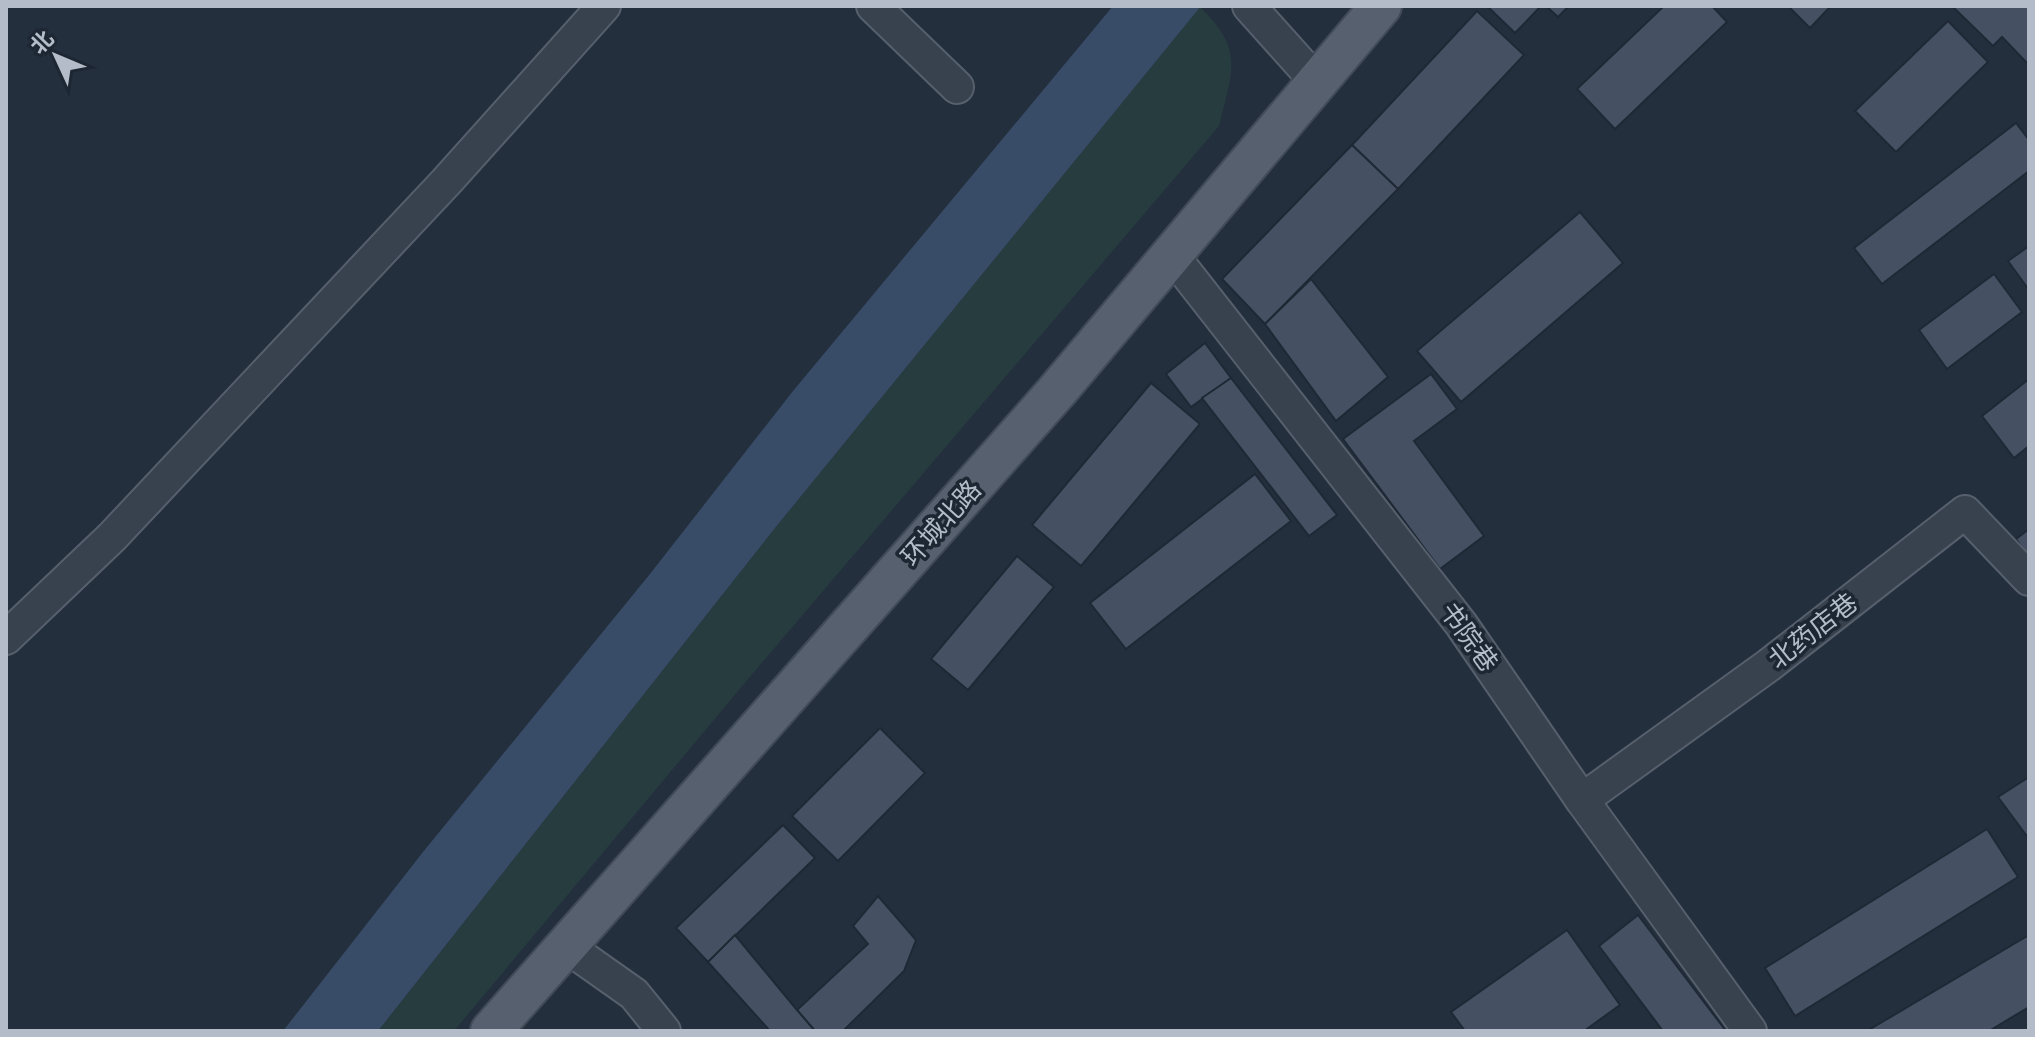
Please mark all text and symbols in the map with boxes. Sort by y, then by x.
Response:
north arrow [16,16,96,96]
text: 北 [25,25,59,59]
street label: 环城北路 [895,474,987,572]
street label: 北药店巷 [1763,587,1863,675]
street label: 书院巷 [1434,597,1504,677]

